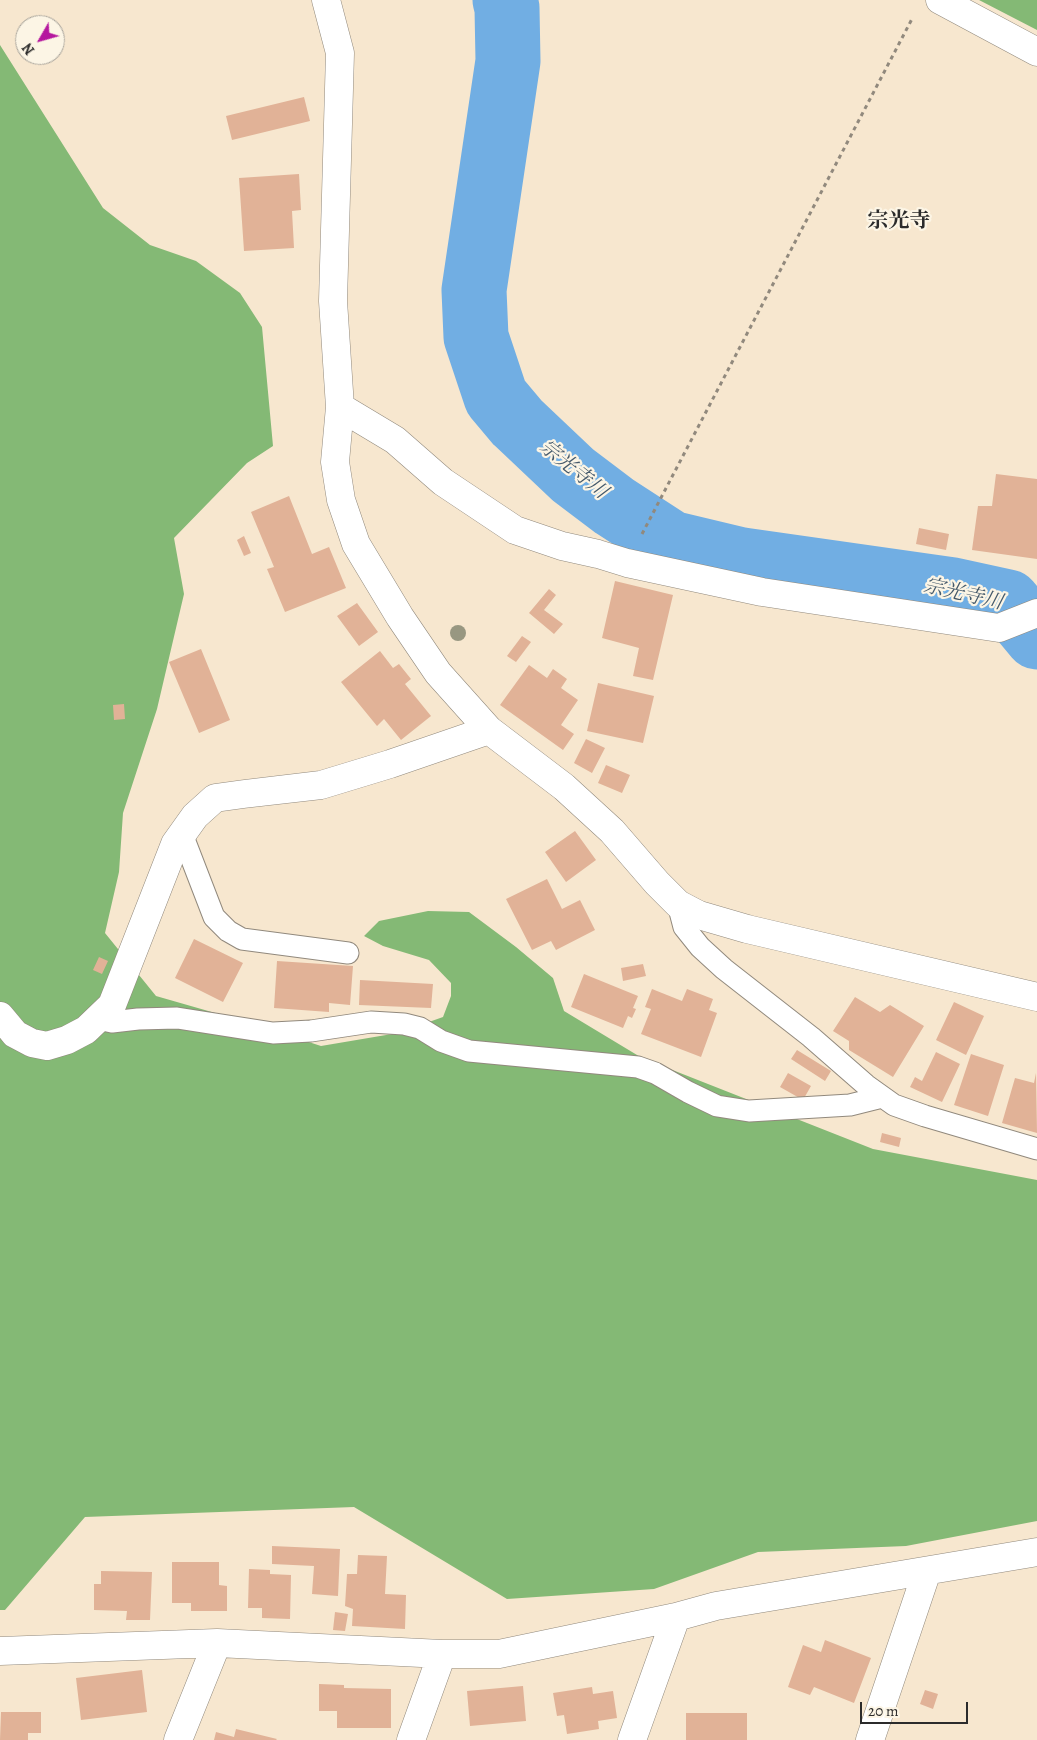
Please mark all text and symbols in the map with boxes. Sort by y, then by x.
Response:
north arrow [15,15,65,65]
text: N [18,39,39,59]
district label: 宗光寺 [868,209,930,235]
water label: 宗光寺川 [534,436,612,504]
water label: 宗光寺川 [921,574,1005,616]
scale bar [862,1692,970,1724]
text: 20 m [868,1701,899,1721]

